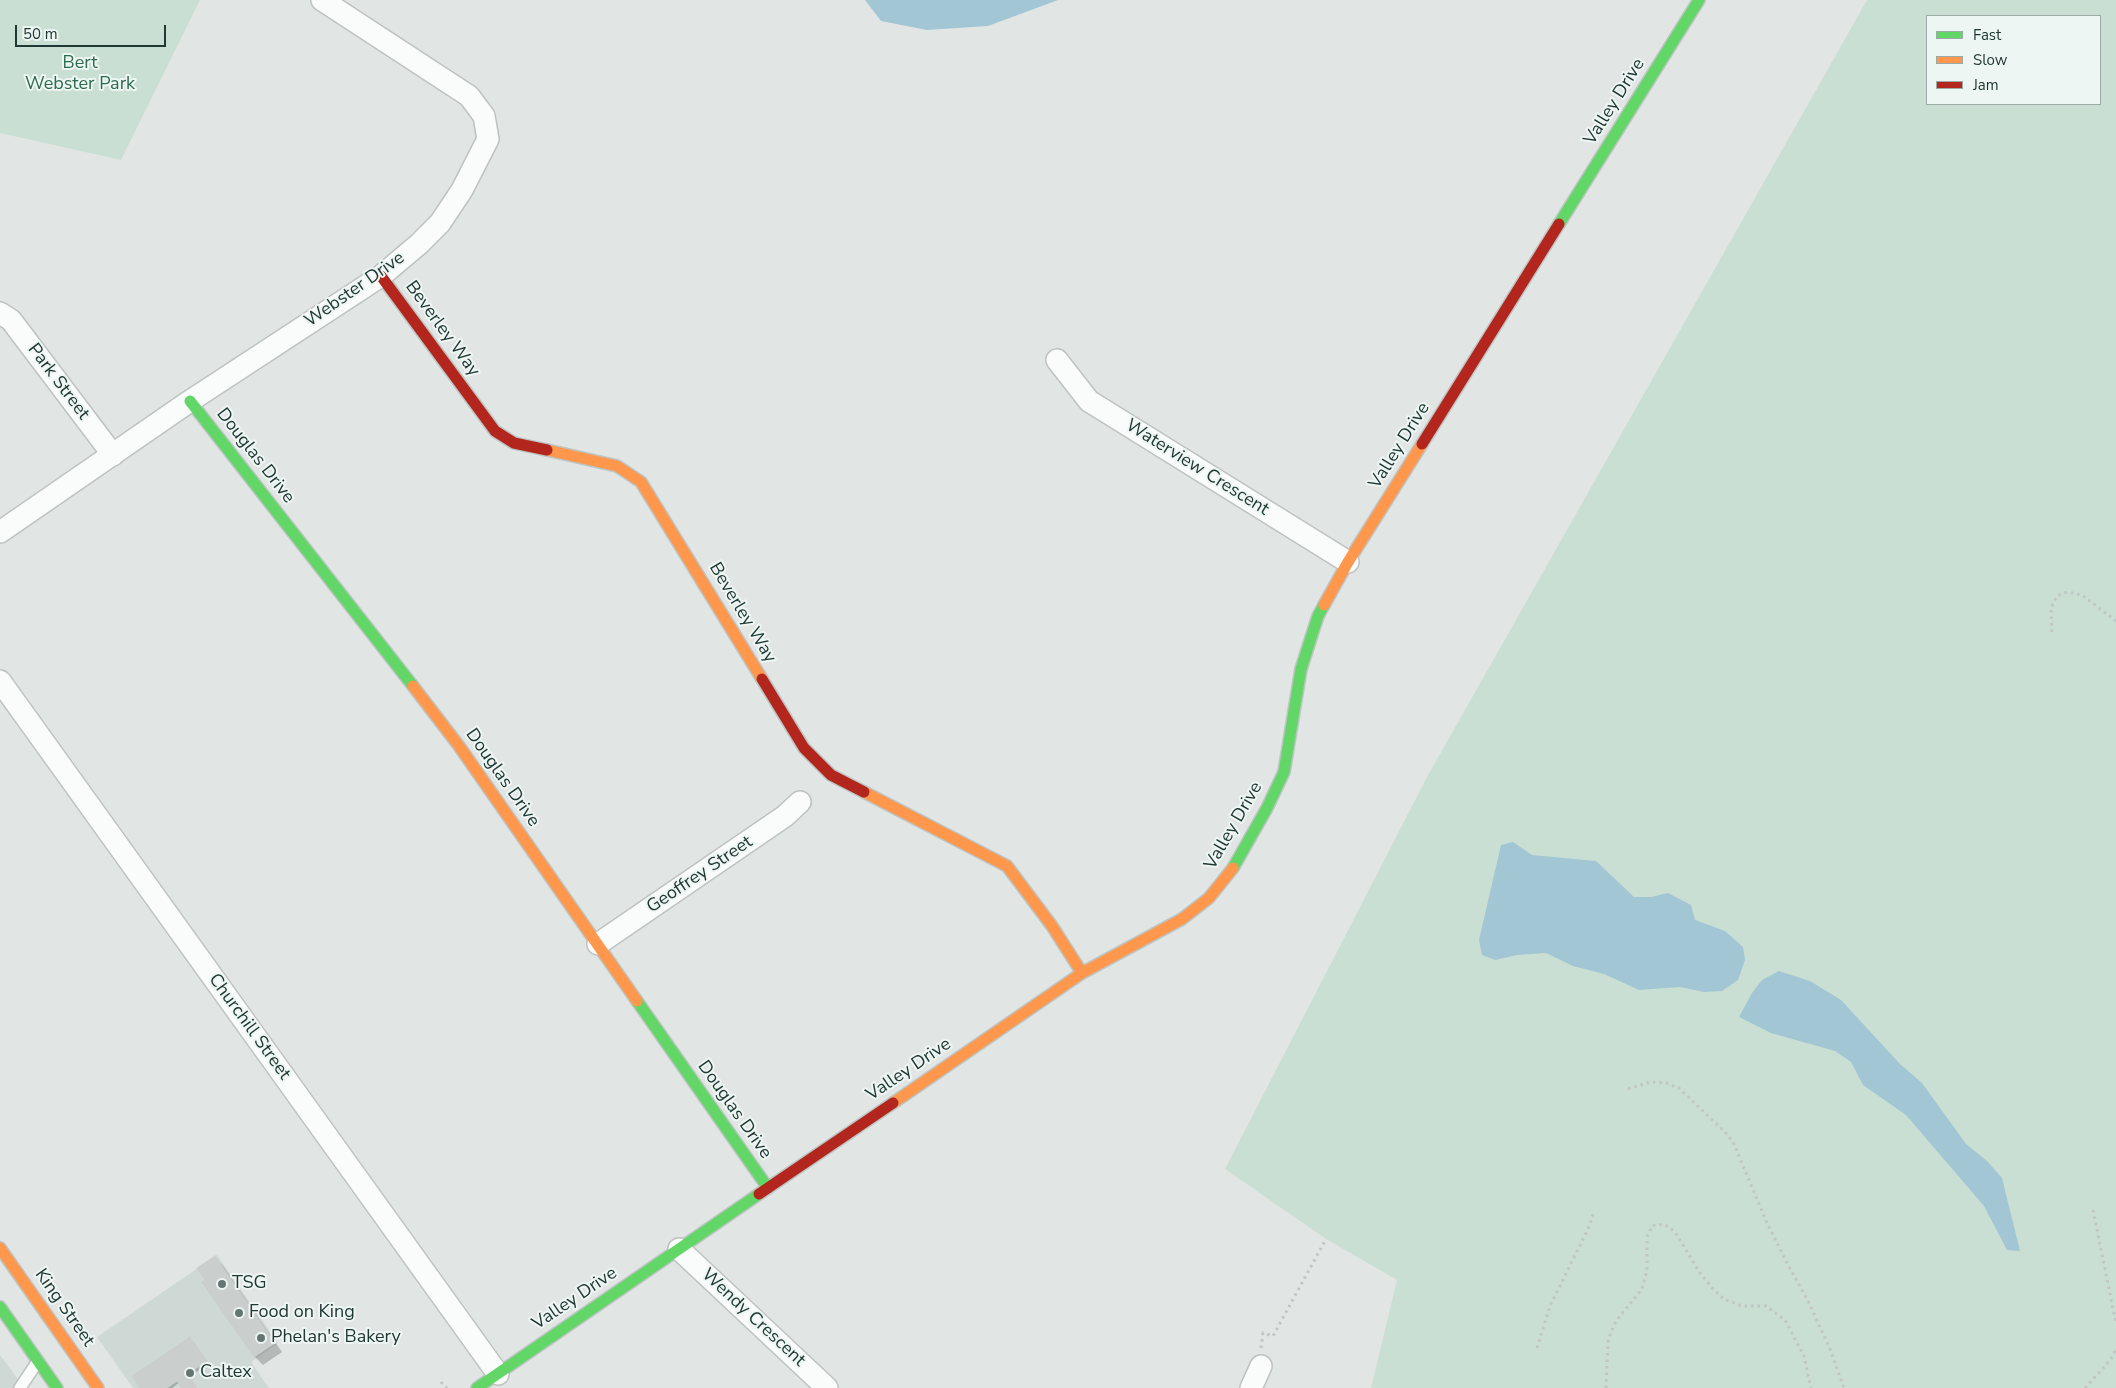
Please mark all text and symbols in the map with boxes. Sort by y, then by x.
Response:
scale bar [18,15,169,47]
legend [1926,15,2101,105]
text: 50 m [23,24,58,44]
text: Fast [1973,25,2001,45]
text: Slow [1973,50,2007,70]
park label: Bert Webster Park [25,53,135,96]
street label: Valley Drive [1580,55,1650,149]
text: Jam [1973,75,1999,95]
street label: Webster Drive [301,248,409,332]
street label: Beverley Way [400,277,484,381]
street label: Park Street [22,340,94,424]
street label: Valley Drive [1365,399,1435,493]
street label: Douglas Drive [211,404,299,508]
street label: Waterview Crescent [1121,415,1273,521]
street label: Beverley Way [704,559,780,667]
street label: Douglas Drive [460,725,544,831]
street label: Valley Drive [1200,778,1268,874]
street label: Geoffrey Street [643,832,757,918]
street label: Churchill Street [203,970,295,1084]
street label: Valley Drive [863,1034,955,1106]
street label: Douglas Drive [692,1057,776,1163]
street label: Valley Drive [529,1263,621,1335]
street label: Wendy Crescent [697,1264,809,1372]
street label: King Street [29,1265,99,1351]
place label: TSG [232,1273,267,1295]
marker: TSG [216,1278,228,1290]
place label: Food on King [249,1302,355,1324]
marker: Food on King [233,1307,245,1319]
place label: Phelan's Bakery [271,1327,401,1349]
marker: Phelan's Bakery [255,1332,267,1344]
place label: Caltex [200,1362,252,1384]
marker: Caltex [184,1367,196,1379]

